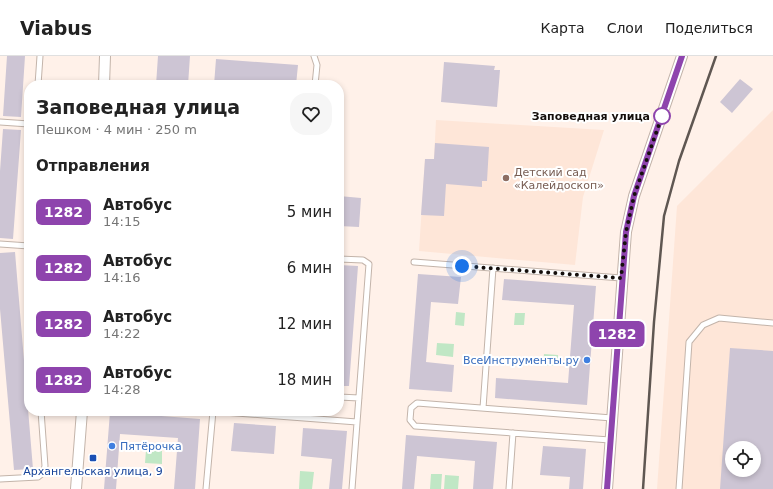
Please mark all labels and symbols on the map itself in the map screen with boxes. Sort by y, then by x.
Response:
marker: Заповедная улица [653,107,671,125]
place label: Заповедная улица [532,110,650,123]
place label: Детский сад «Калейдоскоп» [514,166,604,192]
marker: Детский сад «Калейдоскоп» [501,173,511,183]
your location [452,256,472,276]
line badge: 1282 [589,321,645,347]
place label: ВсеИнструменты.ру [463,354,579,367]
marker: ВсеИнструменты.ру [582,355,592,365]
place label: Пятёрочка [120,440,182,453]
marker: Пятёрочка [107,441,117,451]
marker: Архангельская улица, 9 [88,453,98,463]
place label: Архангельская улица, 9 [23,465,163,478]

